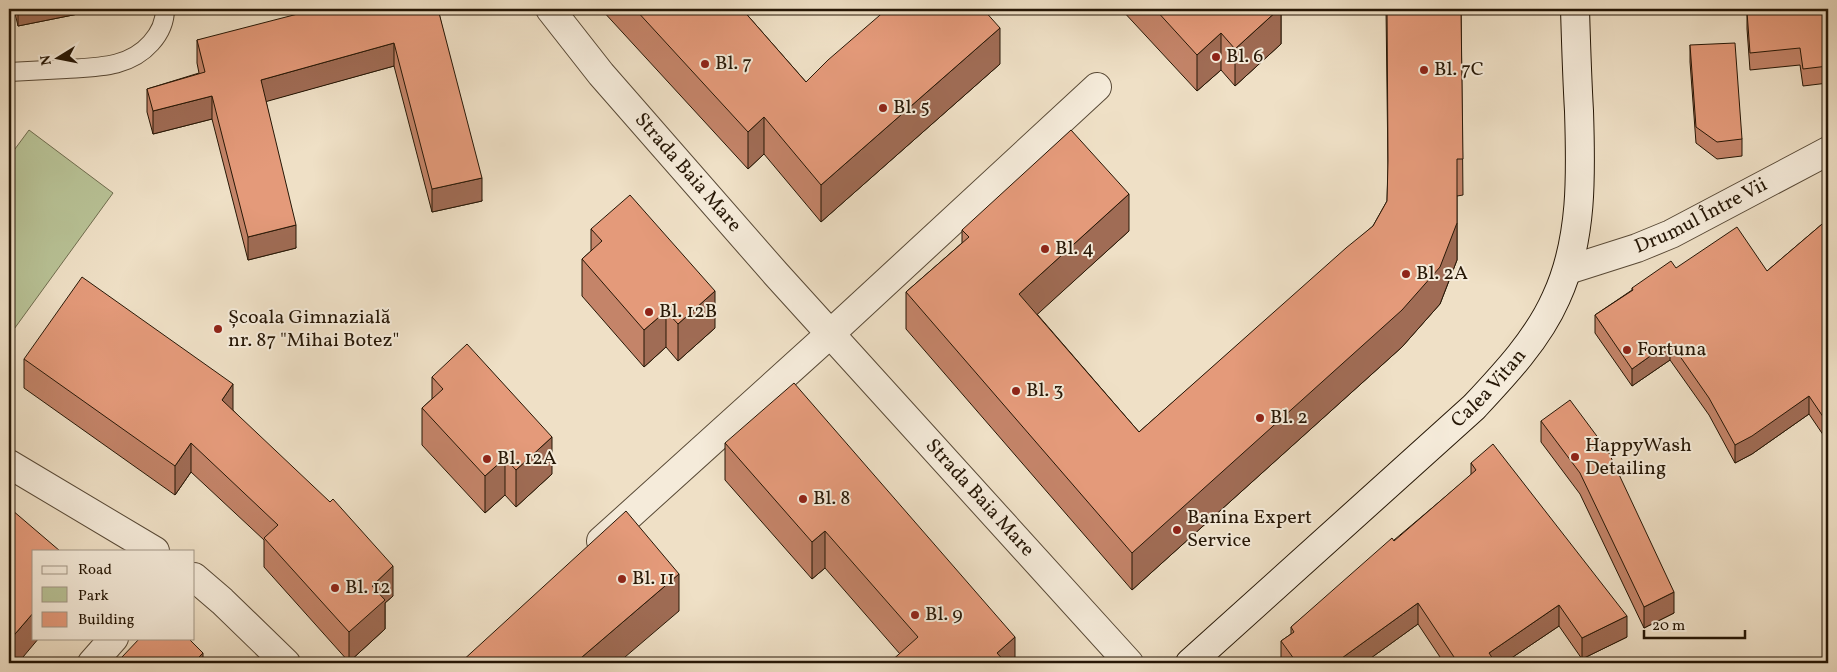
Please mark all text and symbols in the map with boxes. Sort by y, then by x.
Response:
north arrow [32,32,82,82]
place label: Bl. 6 [1226,43,1263,71]
place label: Bl. 7 [715,50,752,78]
marker: Bl. 6 [1210,51,1222,63]
text: N [36,53,57,67]
place label: Bl. 7C [1434,56,1484,84]
marker: Bl. 7 [699,58,711,70]
marker: Bl. 7C [1418,64,1430,76]
place label: Bl. 5 [893,94,930,122]
marker: Bl. 5 [877,102,889,114]
street label: Strada Baia Mare [627,107,748,239]
street label: Drumul Între Vii [1631,171,1773,261]
place label: Bl. 4 [1055,235,1094,263]
marker: Bl. 4 [1039,243,1051,255]
place label: Bl. 2A [1416,260,1468,288]
marker: Bl. 2A [1400,268,1412,280]
place label: Bl. 12B [659,298,717,326]
place label: Școala Gimnazială nr. 87 "Mihai Botez" [228,304,399,355]
marker: Bl. 12B [643,306,655,318]
marker: Școala Gimnazială nr. 87 "Mihai Botez" [212,323,224,335]
place label: Fortuna [1637,336,1706,364]
street label: Calea Vitan [1445,343,1534,435]
marker: Fortuna [1621,344,1633,356]
place label: Bl. 3 [1026,377,1063,405]
marker: Bl. 3 [1010,385,1022,397]
place label: Bl. 2 [1270,404,1308,432]
marker: Bl. 2 [1254,412,1266,424]
place label: HappyWash Detailing [1585,432,1692,483]
street label: Strada Baia Mare [918,433,1040,563]
place label: Bl. 12A [497,445,557,473]
marker: HappyWash Detailing [1569,451,1581,463]
marker: Bl. 12A [481,453,493,465]
place label: Bl. 8 [813,485,850,513]
marker: Bl. 8 [797,493,809,505]
place label: Banina Expert Service [1187,504,1312,555]
marker: Banina Expert Service [1171,524,1183,536]
legend [32,550,195,640]
text: Road [78,560,112,581]
place label: Bl. 11 [632,565,675,593]
marker: Bl. 11 [616,573,628,585]
place label: Bl. 12 [345,574,391,602]
marker: Bl. 12 [329,582,341,594]
text: Park [78,586,109,607]
place label: Bl. 9 [925,601,963,629]
scale bar [1644,607,1746,639]
marker: Bl. 9 [909,609,921,621]
text: Building [78,610,135,631]
text: 20 m [1652,616,1685,637]

